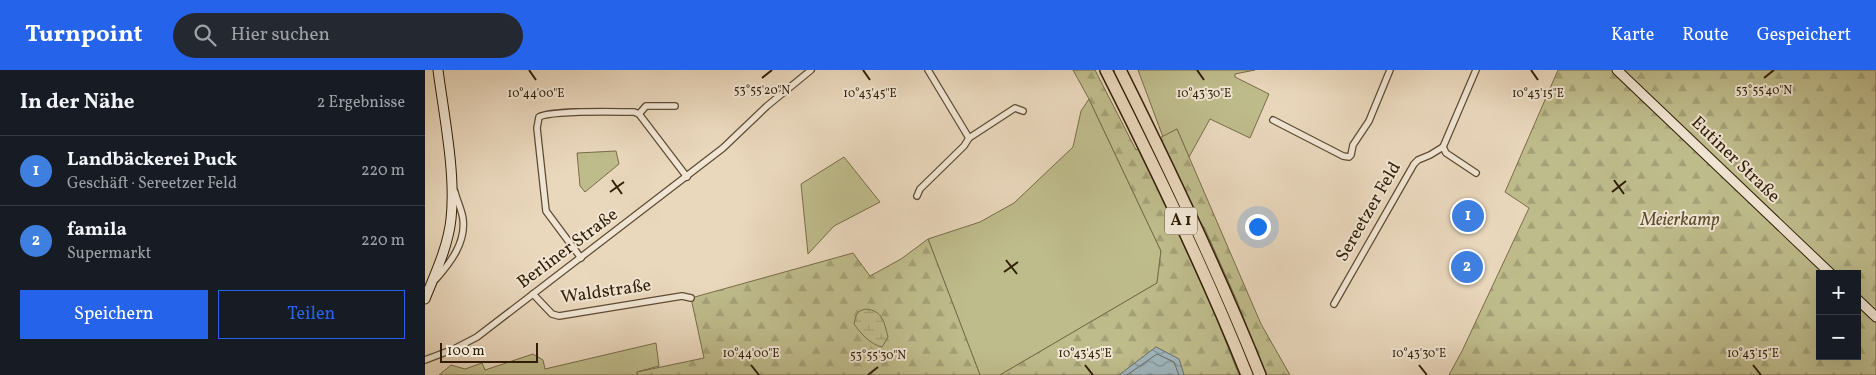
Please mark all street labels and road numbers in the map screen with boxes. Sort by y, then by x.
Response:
street label: Eutiner Straße [1685,111,1785,209]
street label: Sereetzer Feld [1330,158,1408,266]
street label: Berliner Straße [512,203,624,295]
road number: A 1 [1165,208,1197,234]
street label: Waldstraße [559,273,653,311]

